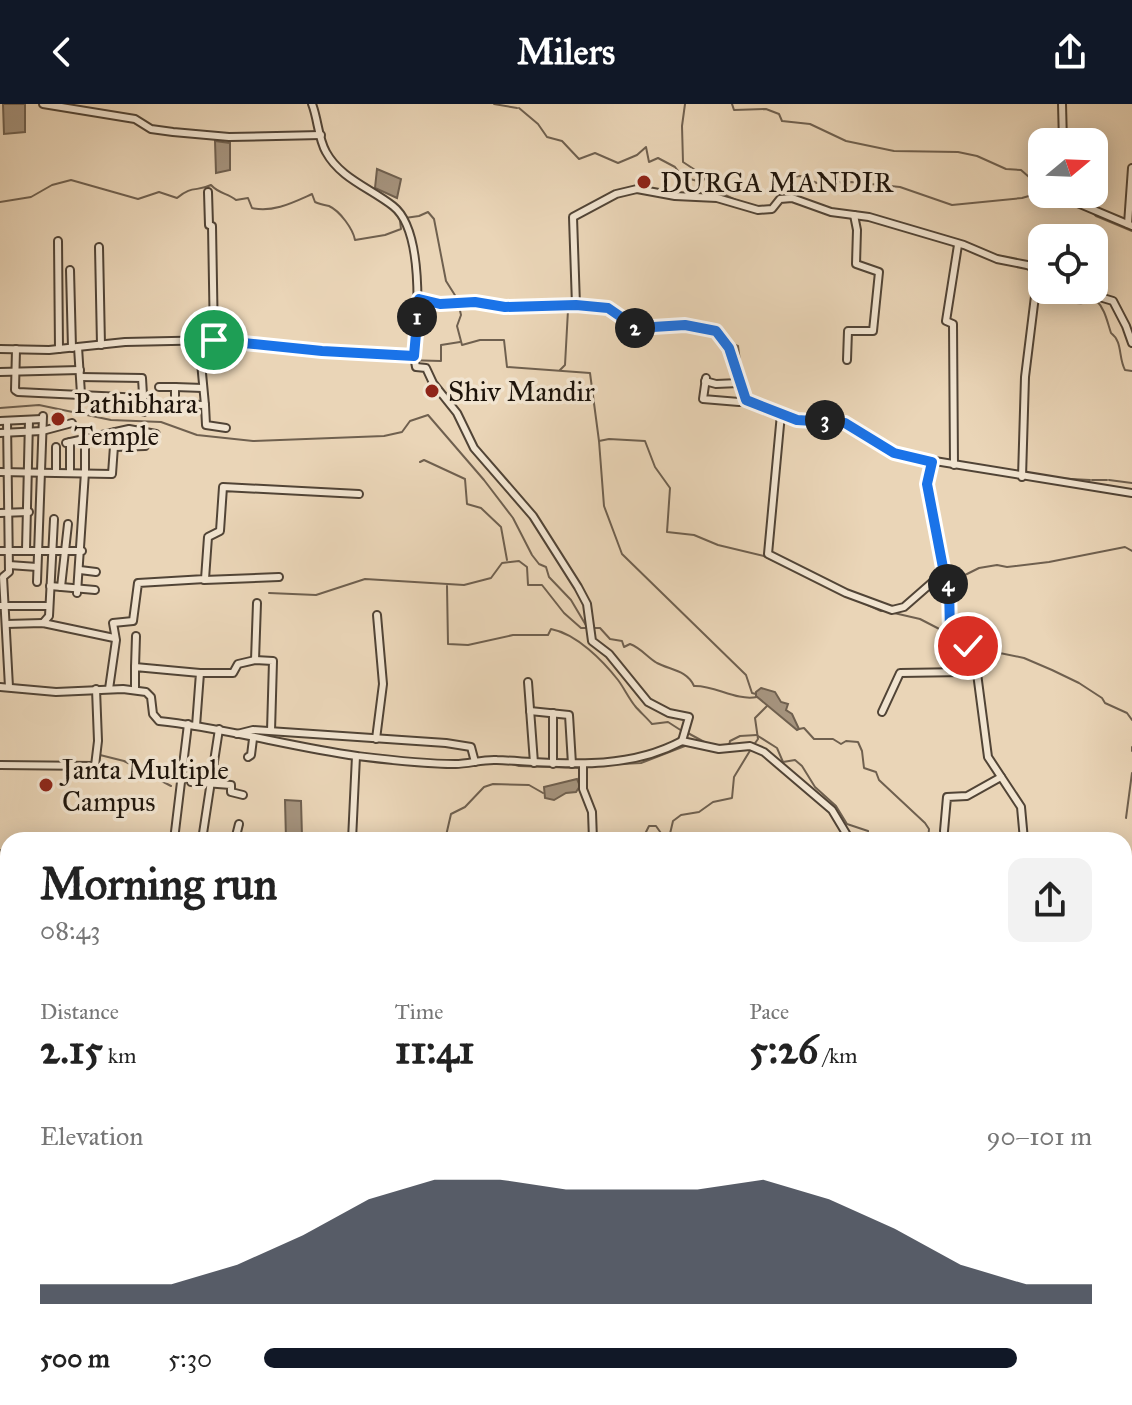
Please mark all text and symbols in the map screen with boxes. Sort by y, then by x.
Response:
icon: back [40,30,84,74]
text: Milers [517,30,615,74]
icon: share [1048,30,1092,74]
north arrow [1028,128,1108,208]
map controls [1028,128,1108,304]
place label: DURGA MANDIR [660,165,895,200]
marker: DURGA MANDIR [635,173,653,191]
button: locate [1028,224,1108,304]
pin: 1 [397,297,437,337]
text: 1 [413,303,421,330]
pin [180,306,248,374]
pin: 2 [615,308,655,348]
text: 2 [630,314,640,341]
icon: arrive [192,318,236,362]
place label: Shiv Mandir [448,374,595,409]
marker: Shiv Mandir [423,382,441,400]
place label: Pathibhara Temple [74,386,198,453]
pin: 3 [805,400,845,440]
text: 3 [821,406,829,433]
marker: Pathibhara Temple [49,410,67,428]
pin: 4 [928,564,968,604]
text: 4 [942,570,954,597]
pin [934,612,1002,680]
icon: check [946,624,990,668]
place label: Janta Multiple Campus [59,752,229,819]
marker: Janta Multiple Campus [37,776,55,794]
text: Morning run [40,857,277,911]
button: share [1008,858,1092,942]
text: 08:43 [40,914,100,946]
text: Distance [40,998,119,1025]
text: Time [395,998,443,1025]
text: Pace [749,998,789,1025]
text: 2.15 [40,1025,103,1074]
text: 11:41 [395,1025,474,1074]
text: 5:26 [749,1025,818,1074]
text: km [103,1042,136,1069]
text: /km [818,1042,858,1069]
text: Elevation [40,1120,143,1152]
text: 90–101 m [987,1120,1092,1152]
text: 500 m [40,1342,110,1374]
text: 5:30 [168,1342,212,1374]

